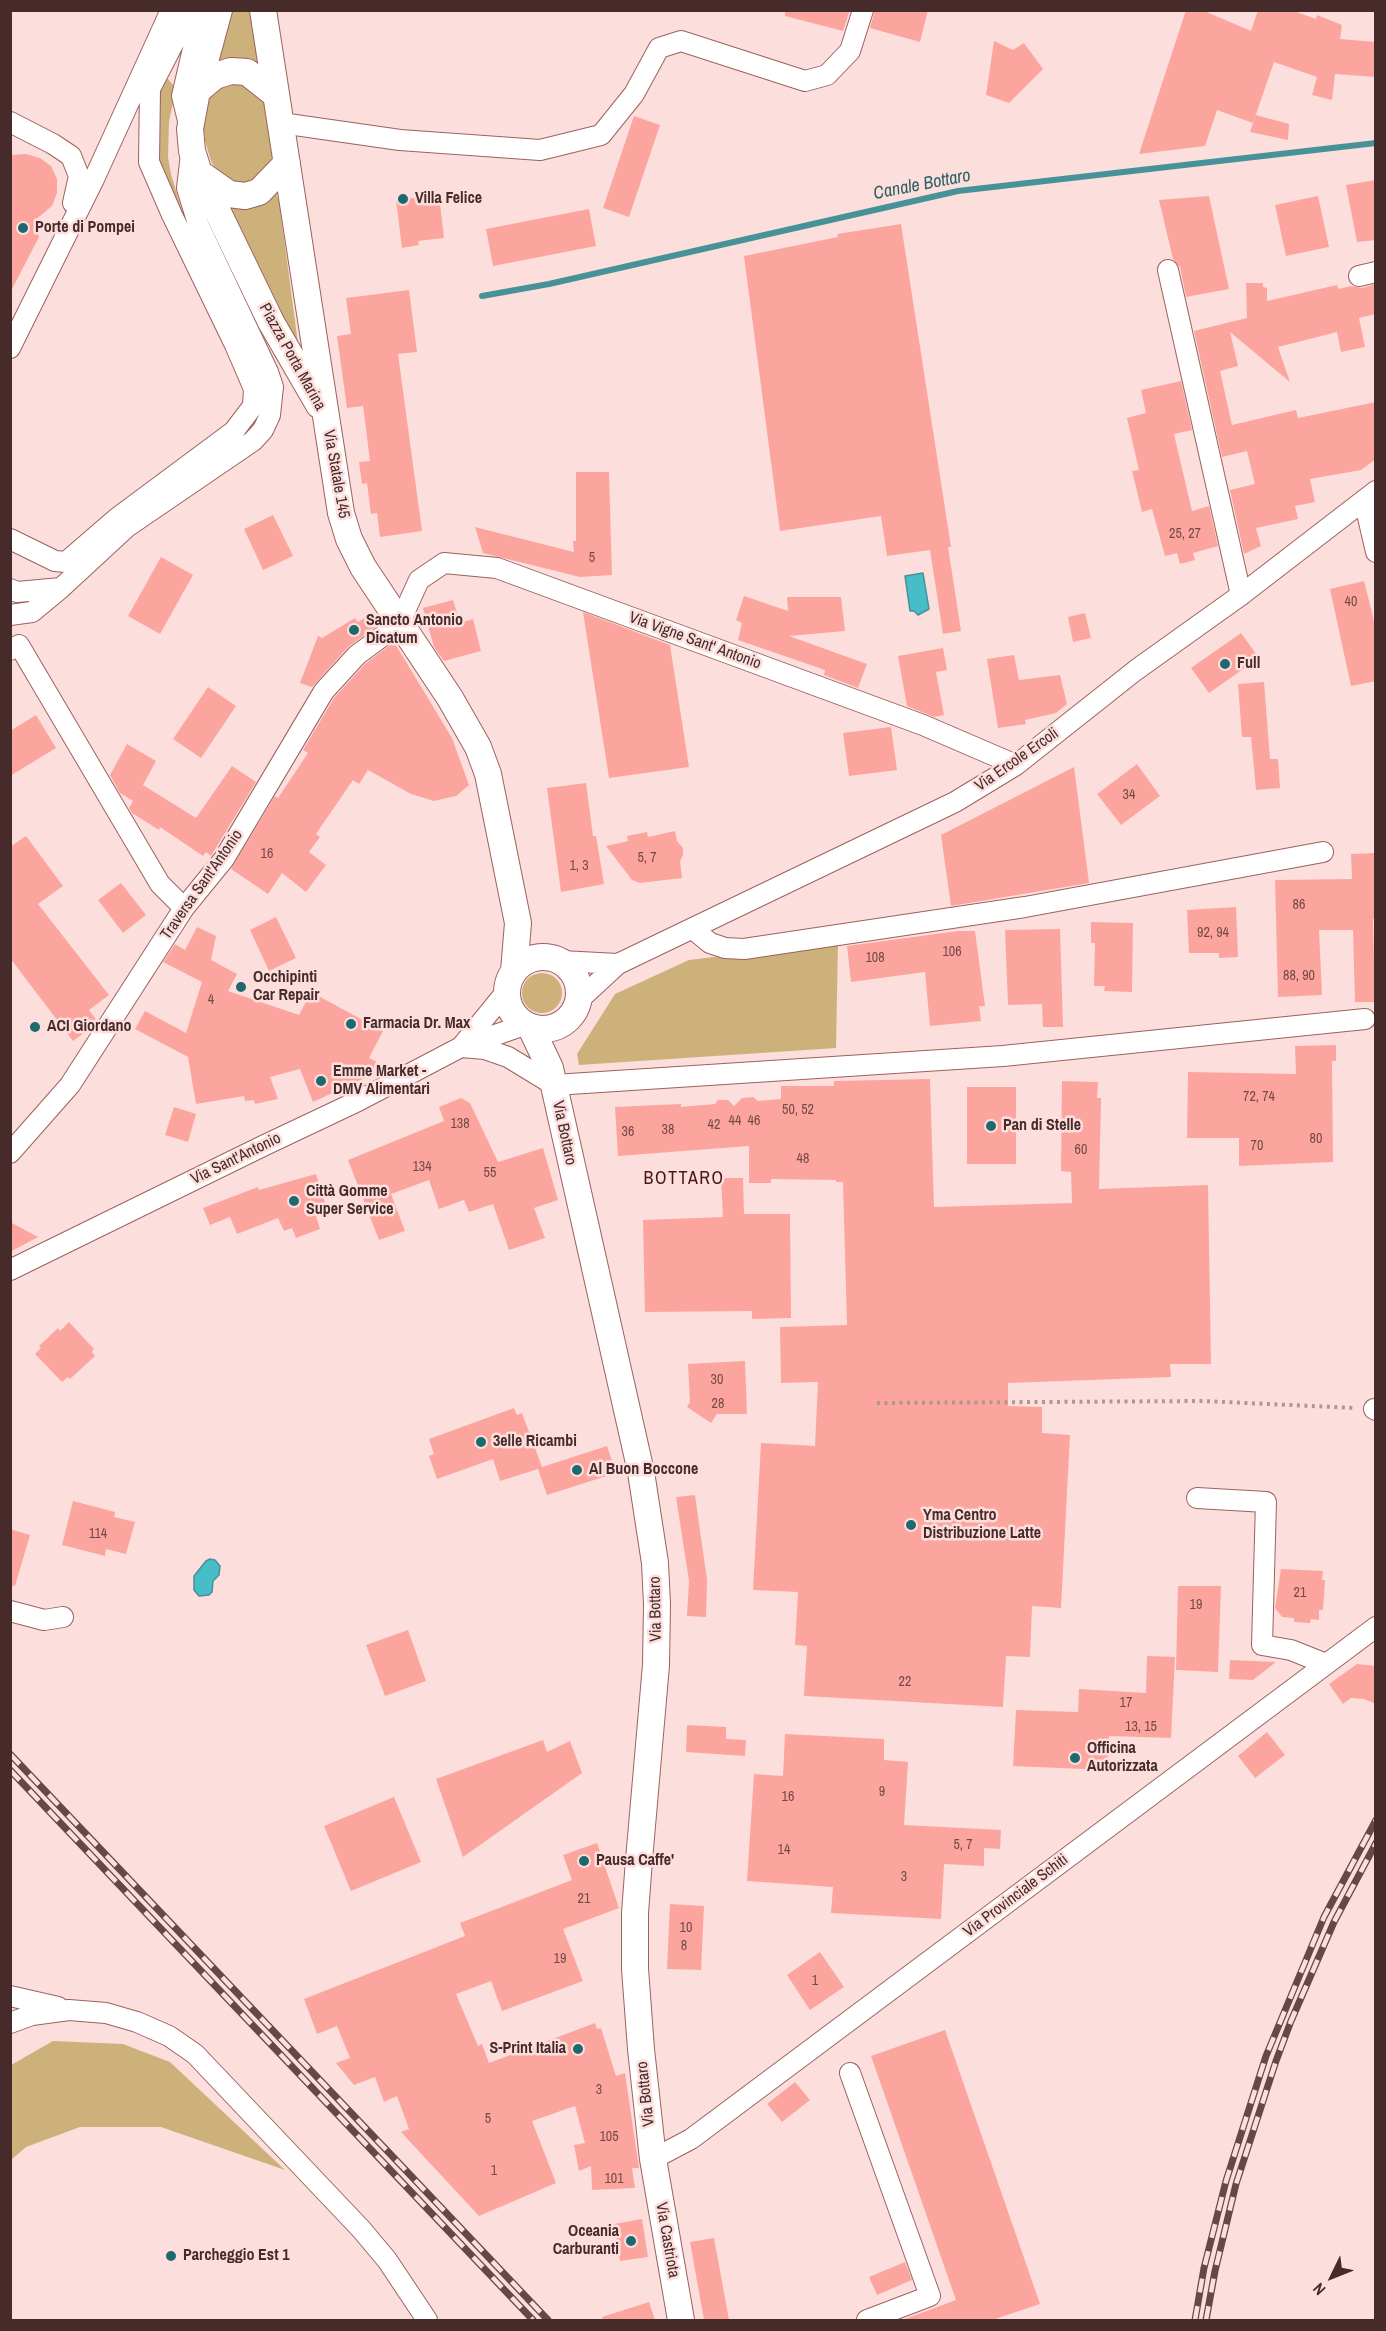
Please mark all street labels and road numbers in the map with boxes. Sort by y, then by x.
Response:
street label: Piazza Porta Marina [255,300,329,414]
street label: Via Statale 145 [319,428,353,520]
street label: Via Vigne Sant' Antonio [626,608,764,674]
street label: Via Ercole Ercoli [972,724,1062,796]
street label: Traversa Sant'Antonio [157,826,247,944]
street label: Via Bottaro [548,1099,580,1167]
street label: Via Sant'Antonio [188,1129,284,1189]
street label: Via Bottaro [646,1576,666,1642]
street label: Via Provinciale Schiti [960,1850,1072,1942]
street label: Via Bottaro [633,2060,659,2128]
street label: Via Castriota [651,2201,683,2279]

